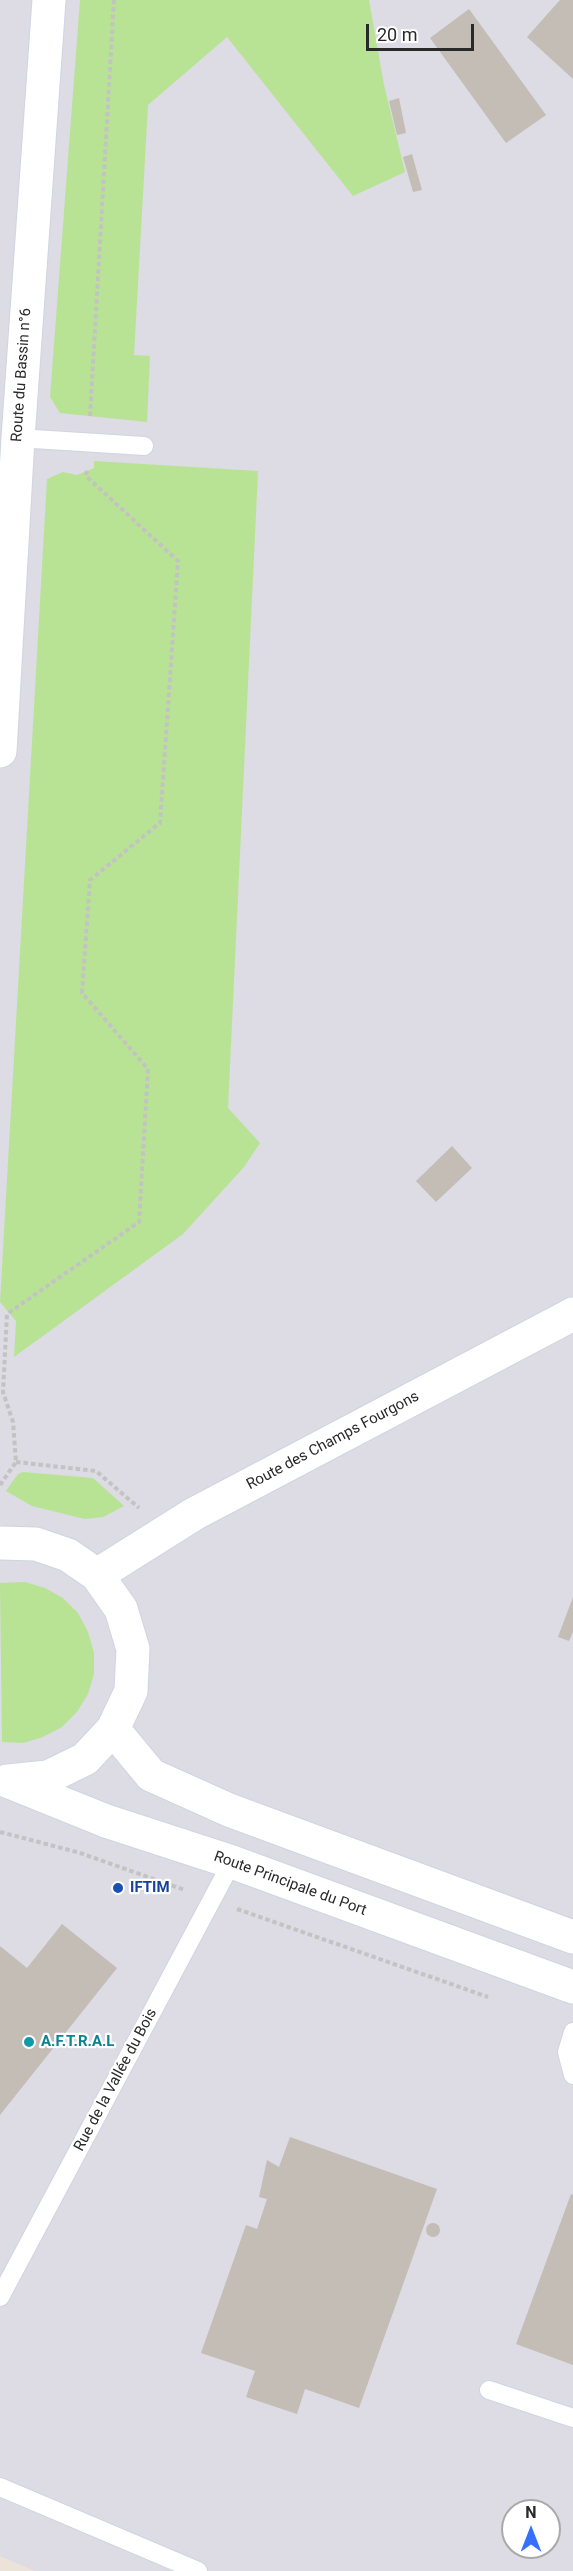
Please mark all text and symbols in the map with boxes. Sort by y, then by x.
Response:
scale bar [369,12,477,50]
text: 20 m [377,24,417,45]
street label: Route du Bassin n°6 [8,308,36,442]
street label: Route des Champs Fourgons [244,1388,422,1494]
street label: Route Principale du Port [211,1848,369,1920]
place label: IFTIM [130,1879,170,1897]
marker: IFTIM [111,1881,125,1895]
street label: Rue de la Vallée du Bois [71,2006,161,2154]
place label: A.F.T.R.A.L [41,2033,114,2051]
marker: A.F.T.R.A.L [22,2035,36,2049]
north arrow [501,2499,561,2559]
text: N [525,2503,537,2522]

